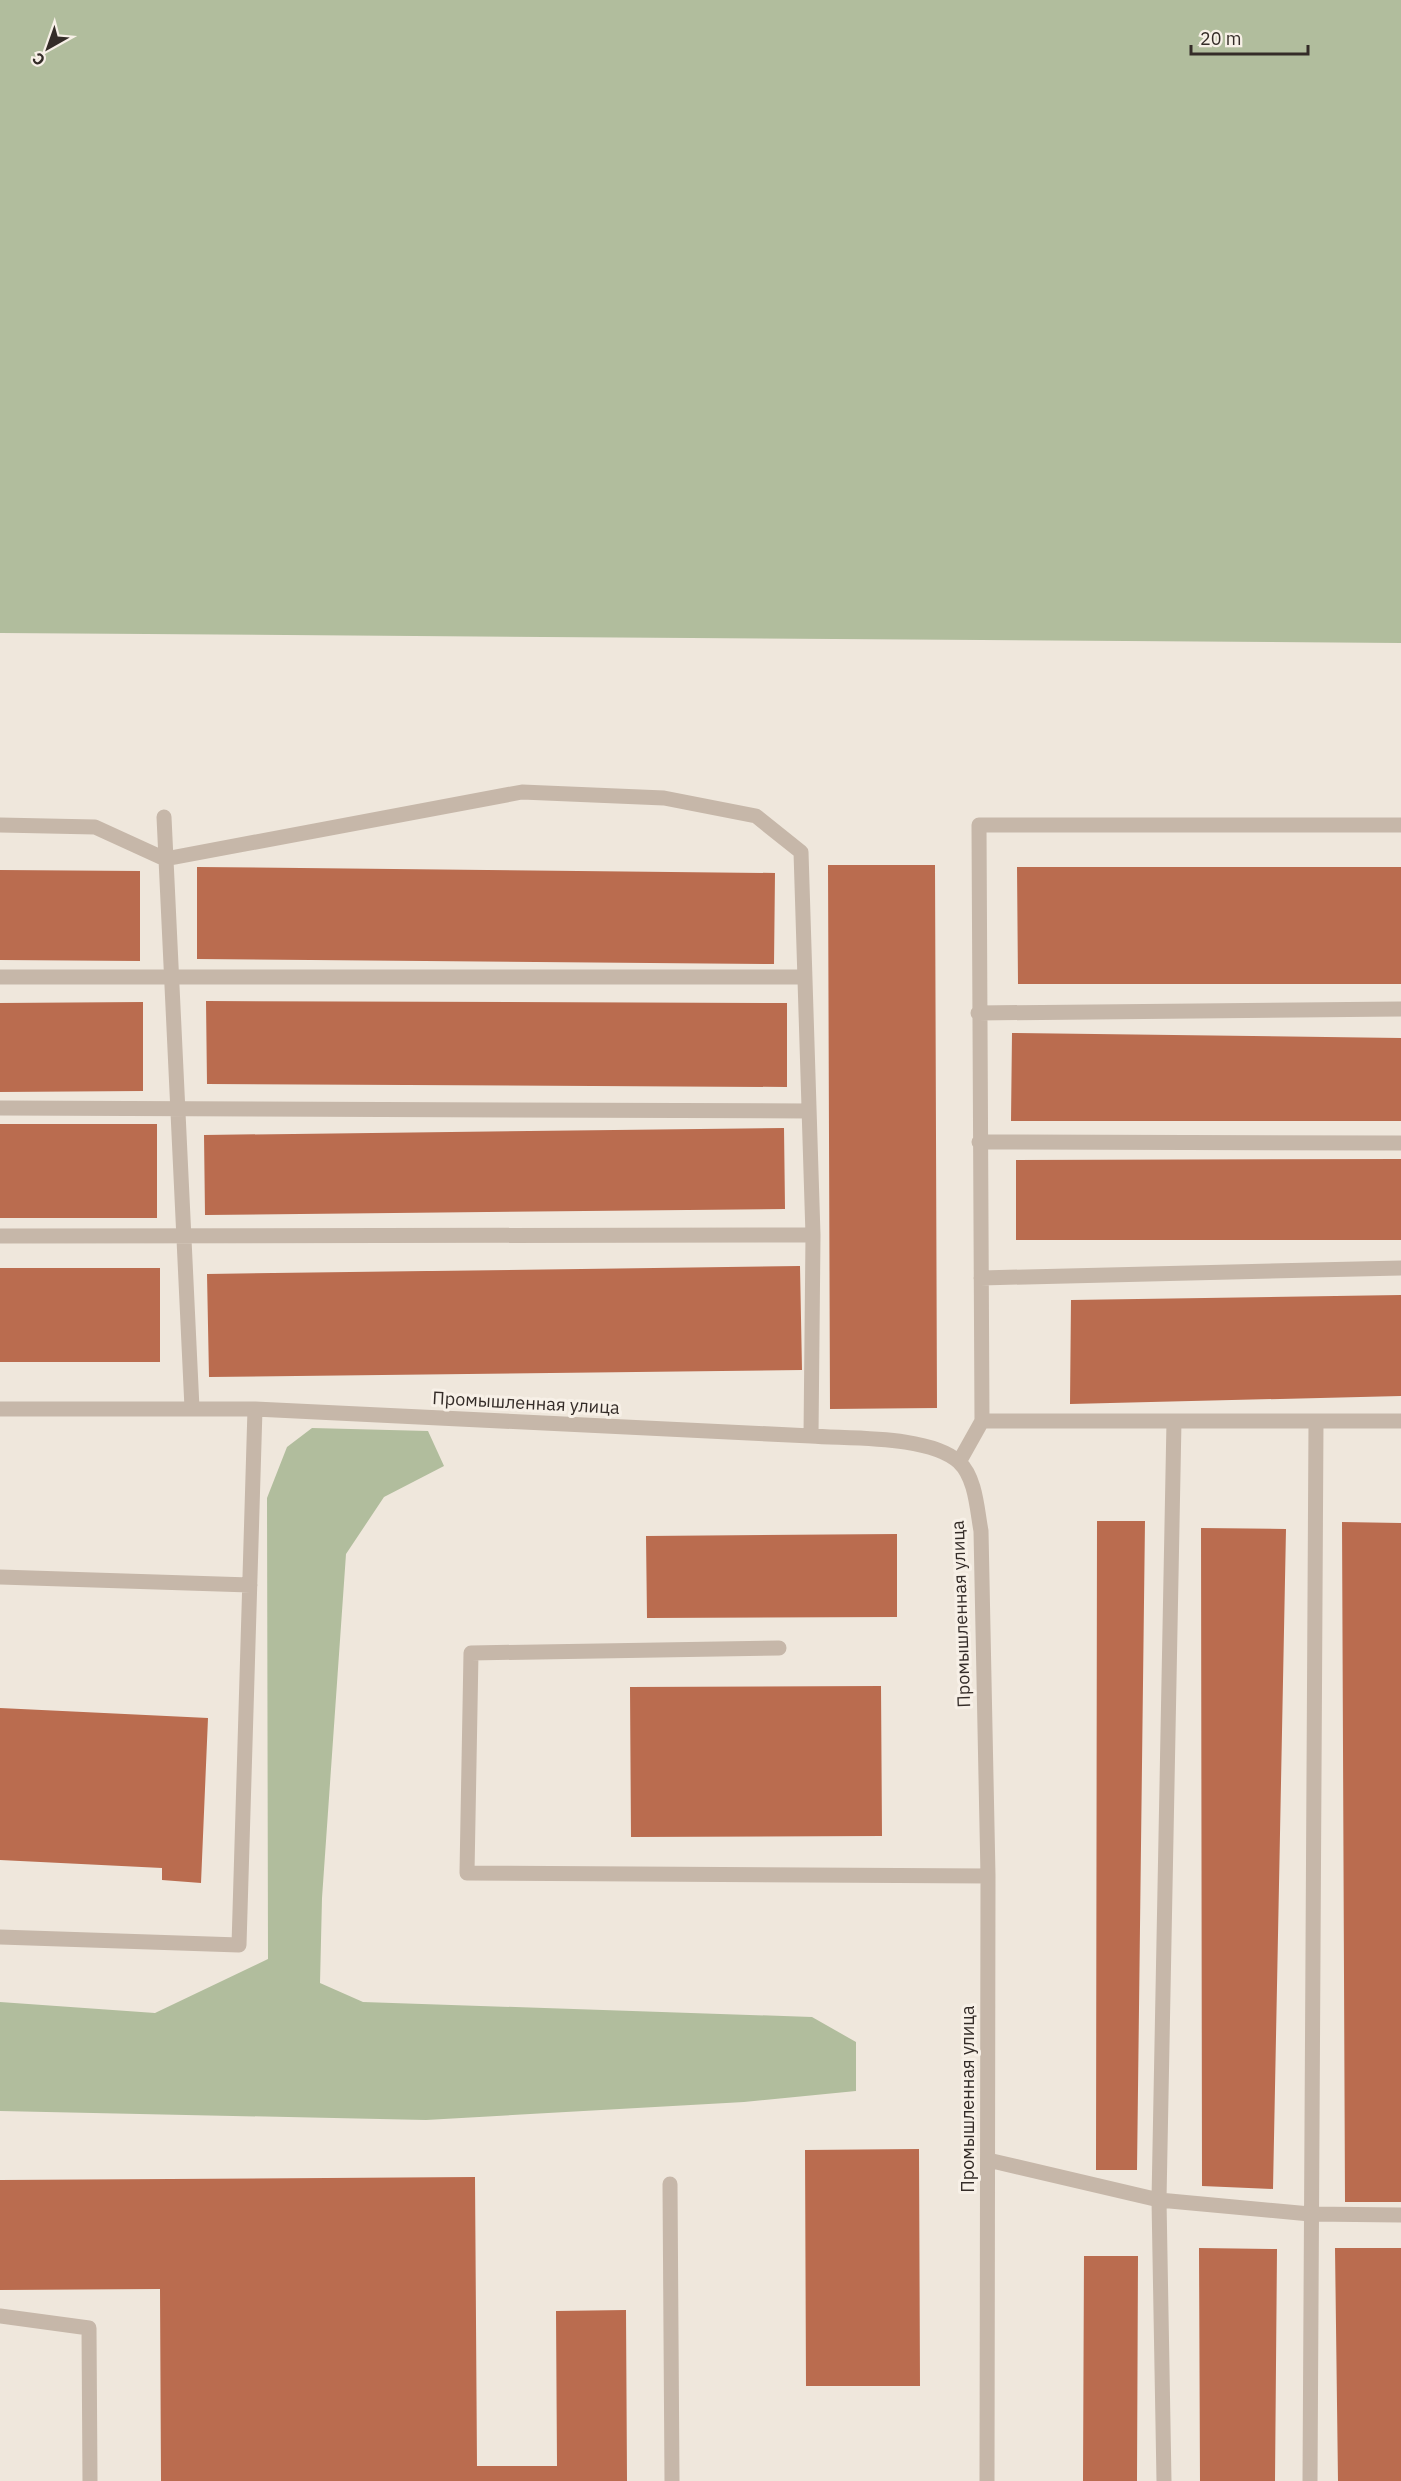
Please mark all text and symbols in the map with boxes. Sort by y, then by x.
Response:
north arrow [18,18,78,78]
scale bar [1191,18,1308,56]
text: 20 m [1200,27,1242,50]
text: С [28,48,49,71]
street label: Промышленная улица [432,1386,621,1419]
street label: Промышленная улица [946,1520,975,1708]
street label: Промышленная улица [956,2005,979,2193]

